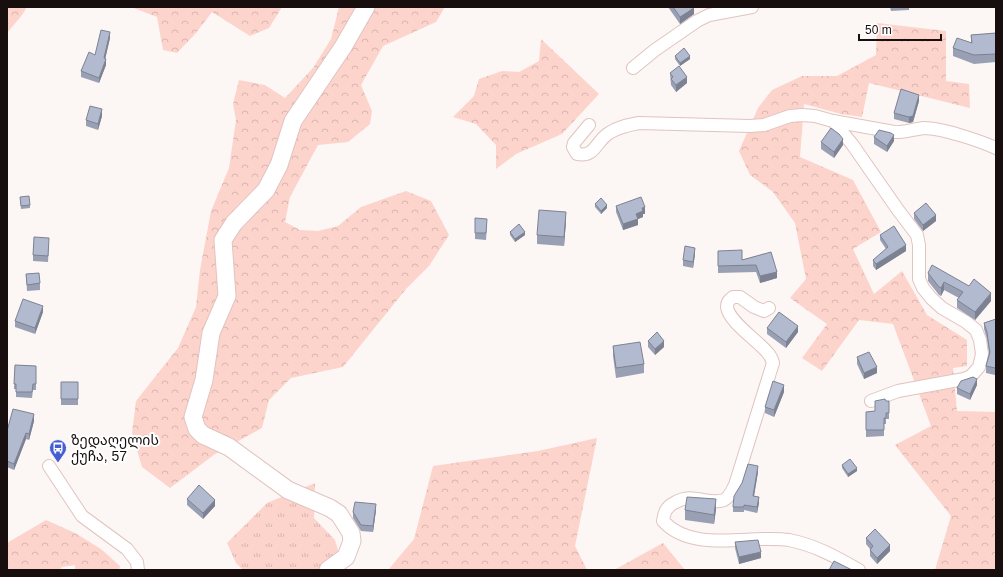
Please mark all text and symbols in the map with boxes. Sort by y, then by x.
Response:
scale bar [859,16,941,42]
text: 50 m [865,23,892,37]
place label: ზედაღელის ქუჩა, 57 [71,432,159,465]
bus stop icon: ზედაღელის ქუჩა, 57 [48,438,68,463]

